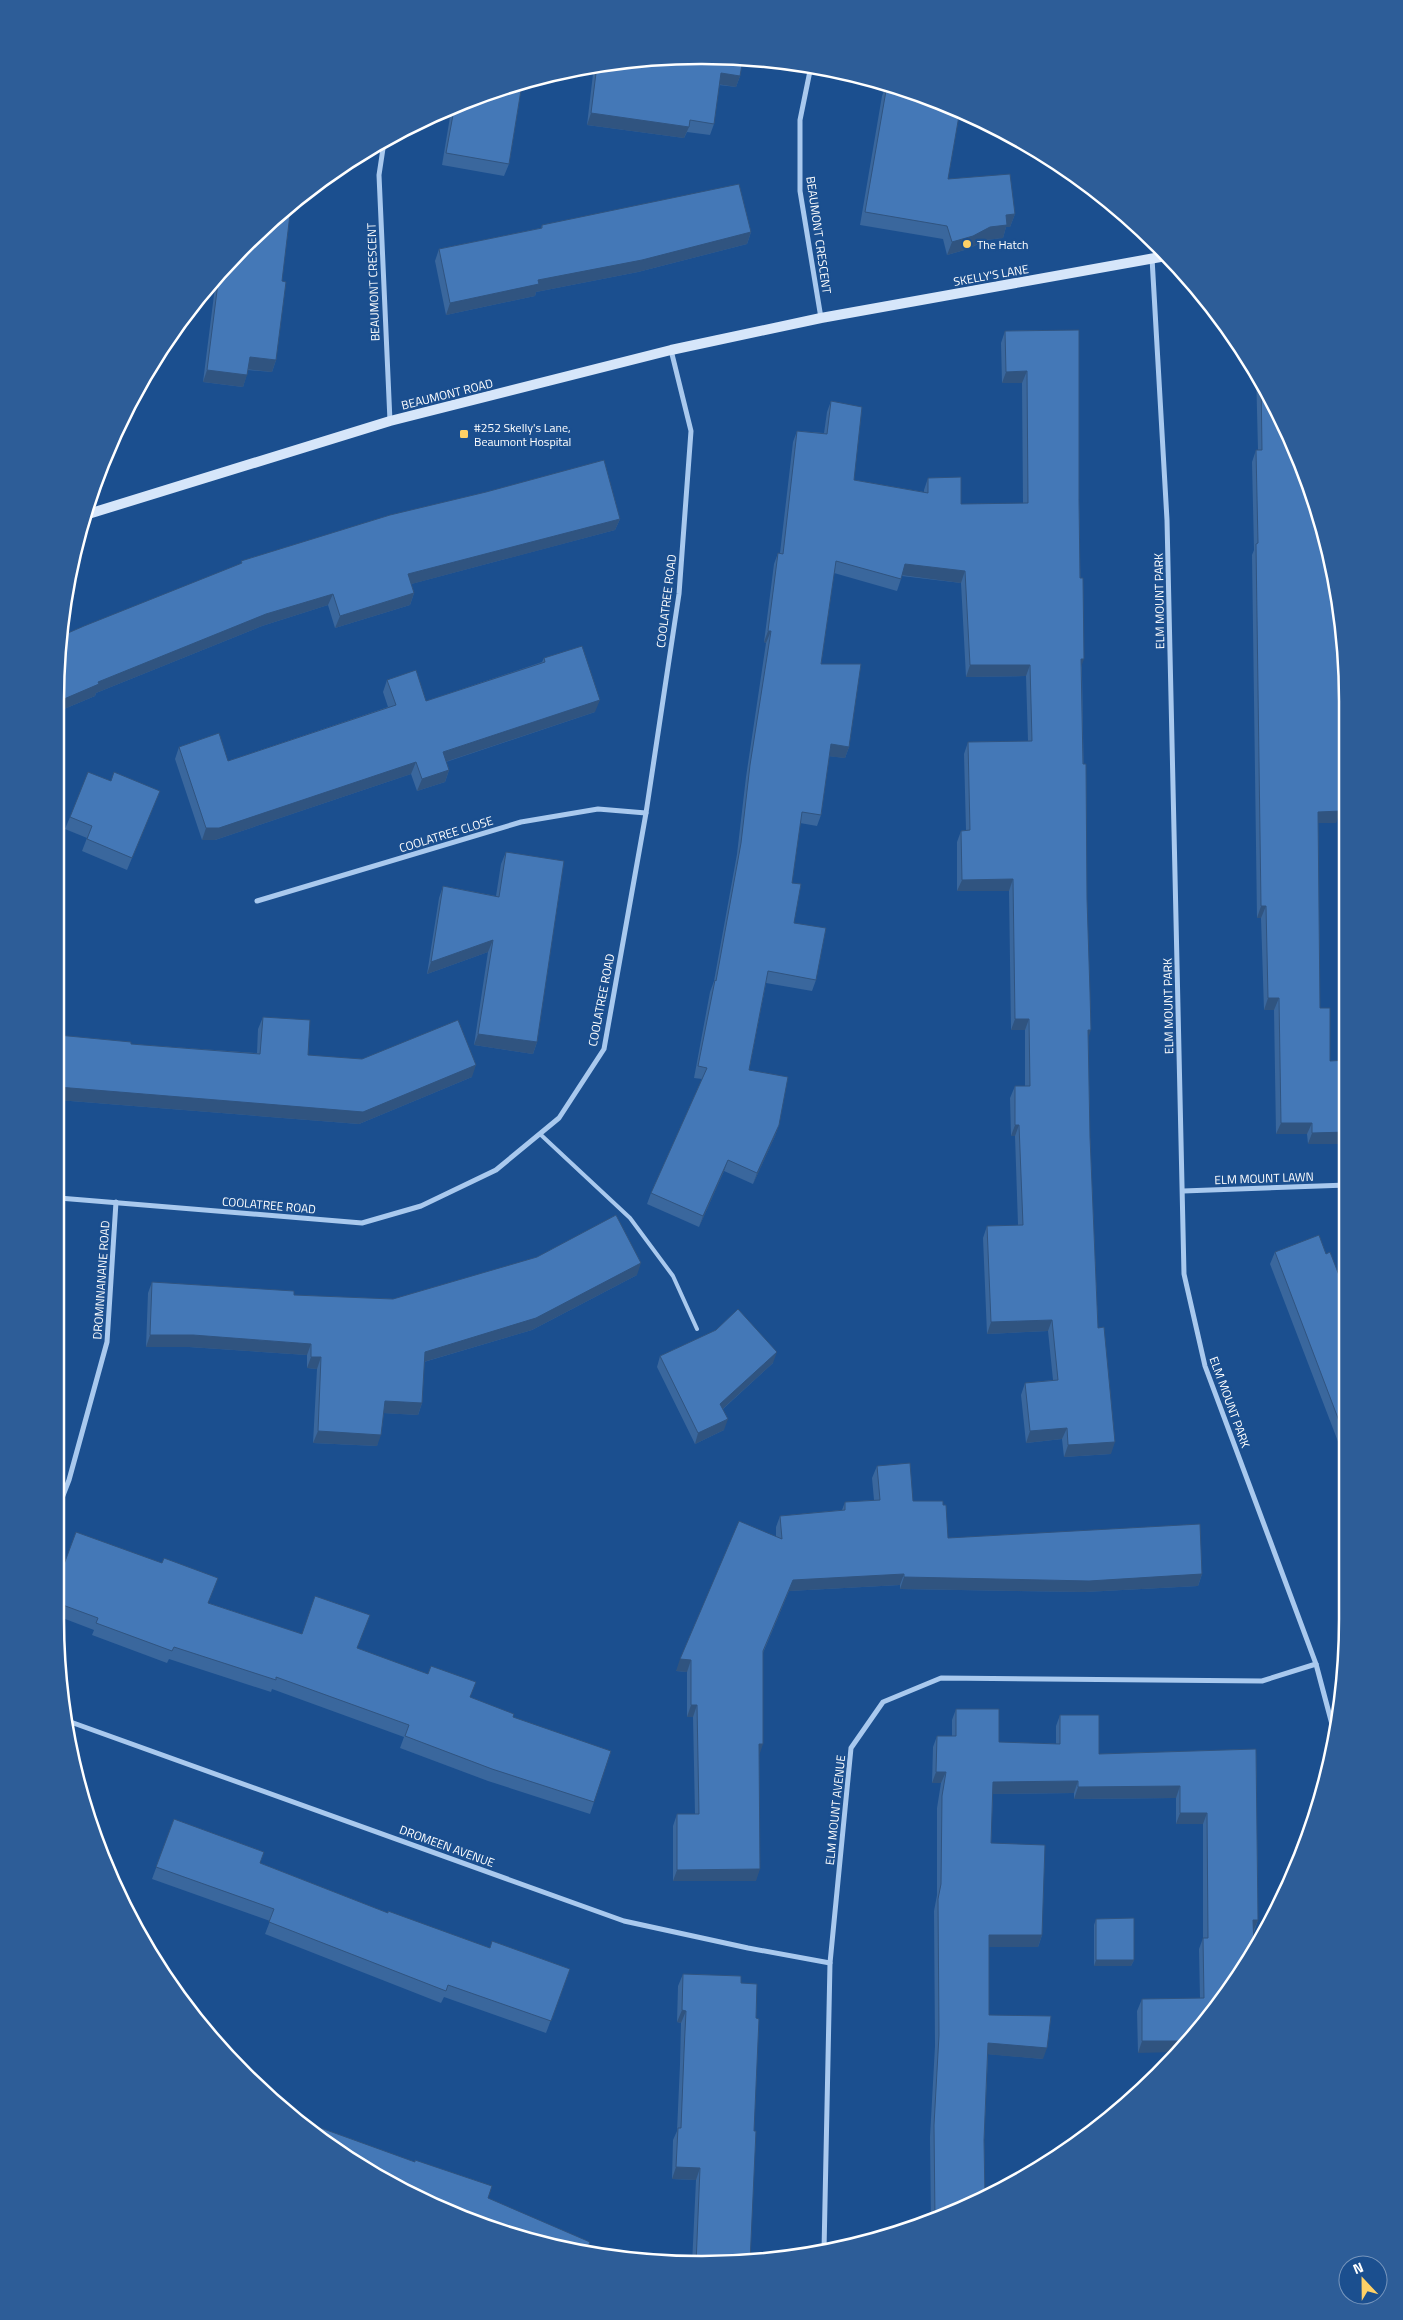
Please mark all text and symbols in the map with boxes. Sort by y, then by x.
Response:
street label: BEAUMONT CRESCENT [801,175,837,296]
street label: BEAUMONT CRESCENT [361,222,385,342]
place label: The Hatch [977,235,1028,254]
marker: The Hatch [961,238,973,250]
street label: SKELLY'S LANE [952,259,1030,291]
street label: BEAUMONT ROAD [399,373,495,415]
place label: #252 Skelly's Lane, Beaumont Hospital [474,418,571,451]
marker: #252 Skelly's Lane, Beaumont Hospital [458,428,470,440]
street label: COOLATREE ROAD [651,553,681,649]
street label: ELM MOUNT PARK [1149,553,1169,649]
street label: COOLATREE CLOSE [397,811,496,857]
street label: COOLATREE ROAD [583,952,619,1048]
street label: ELM MOUNT PARK [1158,958,1178,1054]
street label: ELM MOUNT LAWN [1214,1167,1314,1189]
street label: COOLATREE ROAD [221,1191,317,1219]
street label: DROMNNANANE ROAD [87,1220,115,1340]
street label: ELM MOUNT PARK [1205,1354,1255,1451]
street label: ELM MOUNT AVENUE [820,1754,850,1866]
street label: DROMEEN AVENUE [397,1820,498,1872]
north arrow [1338,2255,1388,2305]
text: N [1350,2256,1366,2279]

